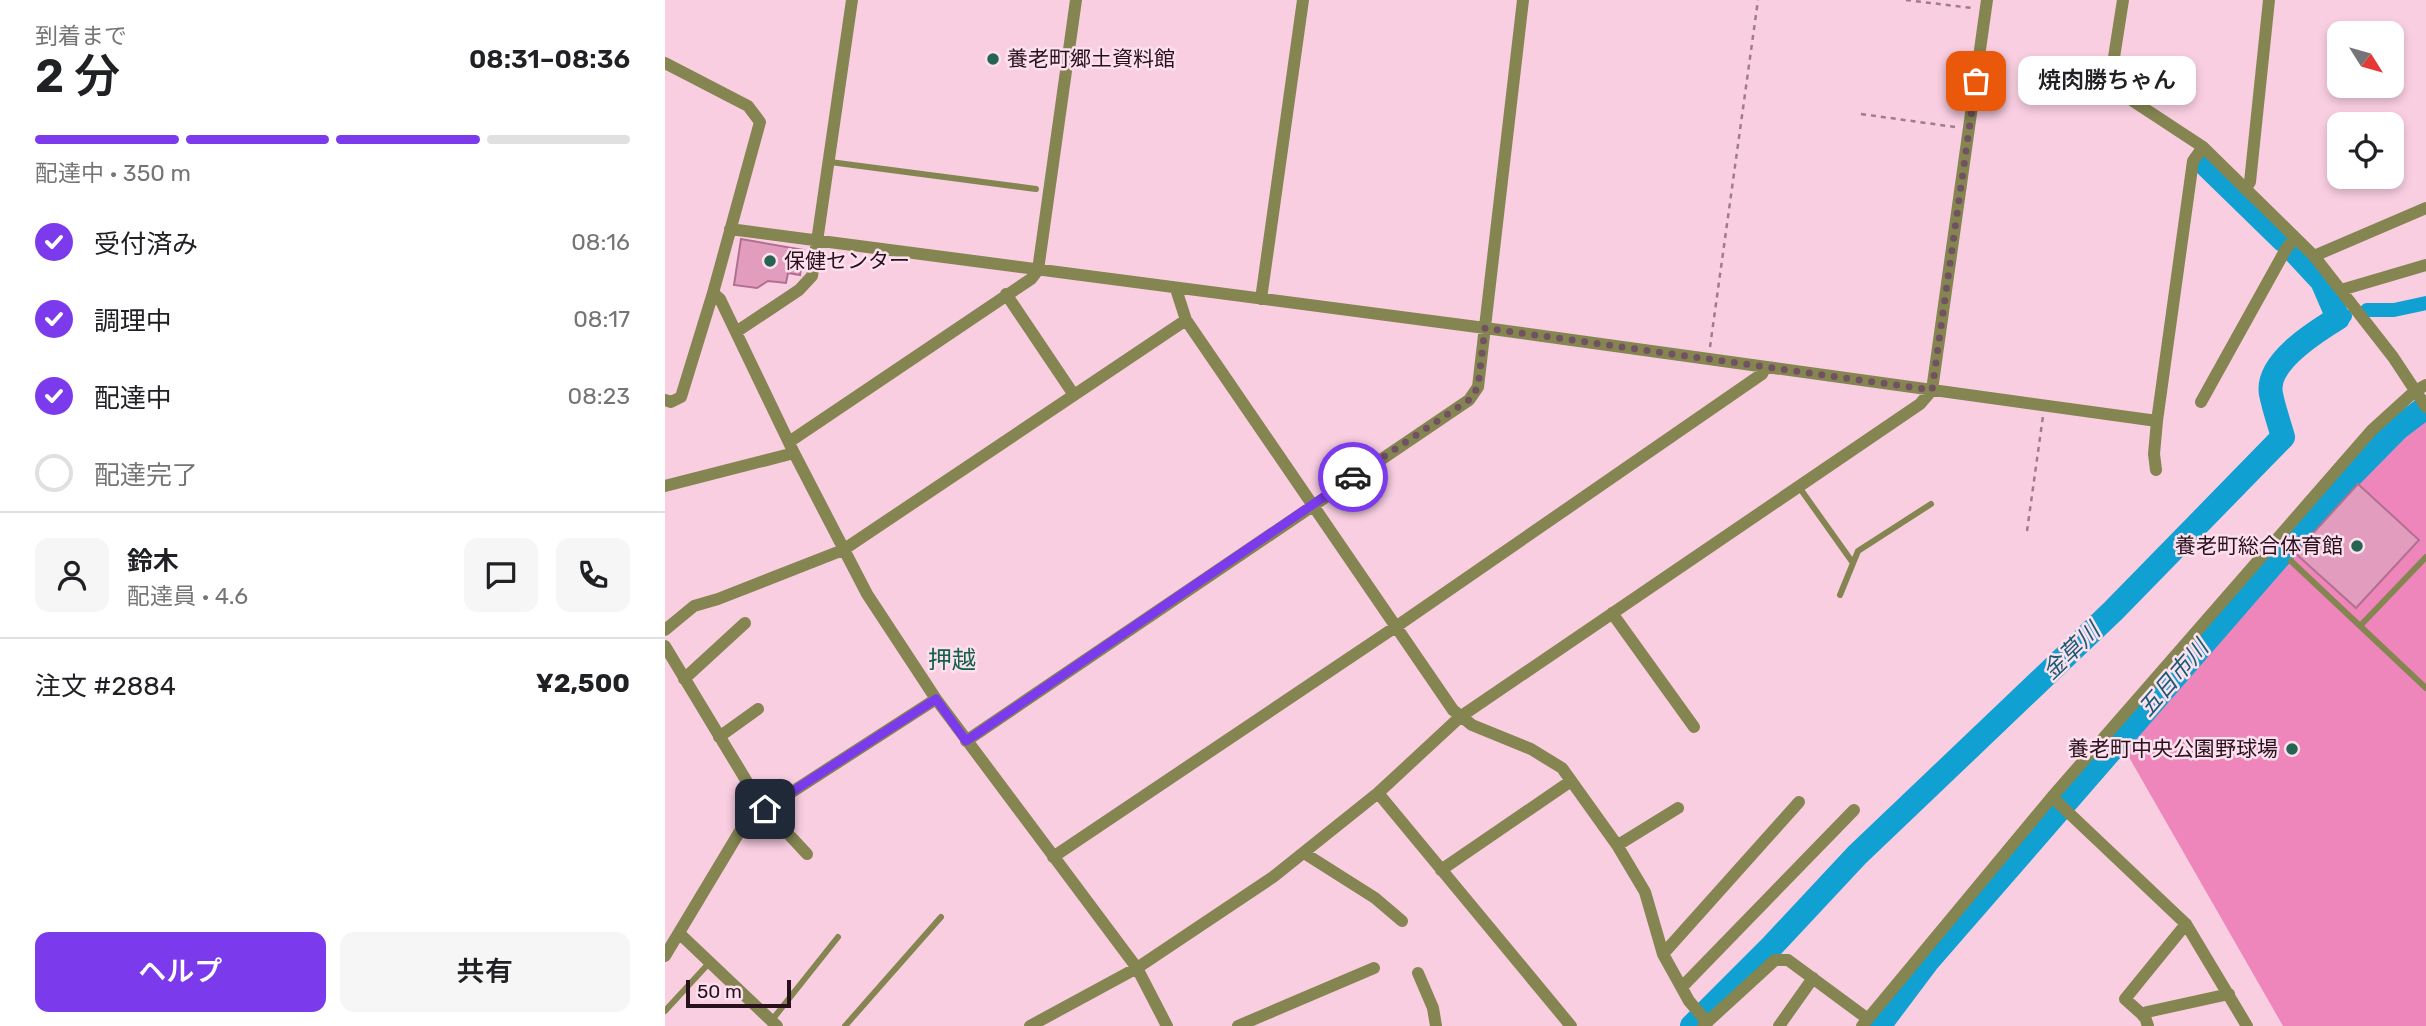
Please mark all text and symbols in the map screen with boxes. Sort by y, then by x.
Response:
north arrow [2327,21,2405,98]
map controls [2327,21,2404,189]
text: 到着まで [35,22,127,50]
text: 08:31–08:36 [469,44,630,75]
place label: 養老町郷土資料館 [1007,46,1175,71]
text: 2 分 [35,49,120,104]
marker: 養老町郷土資料館 [985,51,1001,67]
pin [1946,51,2006,111]
callout: 焼肉勝ちゃん [2018,56,2197,106]
icon: bag [1957,62,1995,100]
text: 焼肉勝ちゃん [2038,66,2176,94]
button: locate [2327,112,2404,189]
text: 配達中 · 350 m [35,159,191,187]
icon: check [35,223,73,261]
text: 08:16 [571,228,630,256]
text: 受付済み [94,229,198,260]
place label: 保健センター [784,248,910,273]
marker: 保健センター [762,253,778,269]
icon: check [35,300,73,338]
text: 08:17 [573,305,630,333]
text: 調理中 [94,306,172,337]
icon: check [35,377,73,415]
text: 08:23 [568,382,630,410]
text: 配達中 [94,383,172,414]
courier [1318,442,1388,512]
icon: car [1334,458,1372,496]
text: 配達完了 [94,460,198,491]
place label: 養老町総合体育館 [2175,533,2343,558]
button: person [35,538,109,612]
button: chat [464,538,538,612]
button: phone [556,538,630,612]
marker: 養老町総合体育館 [2349,538,2365,554]
text: 鈴木 [127,546,179,577]
text: 配達員 · 4.6 [127,582,248,610]
water label: 金草川 [2036,615,2108,685]
water label: 五日市川 [2132,632,2216,722]
district label: 押越 [928,646,976,674]
text: ¥2,500 [536,668,630,699]
text: 注文 #2884 [35,671,176,702]
place label: 養老町中央公園野球場 [2068,736,2278,761]
marker: 養老町中央公園野球場 [2284,741,2300,757]
pin [735,779,795,839]
icon: home [746,790,784,828]
button: ヘルプ [35,932,326,1012]
button: 共有 [340,932,630,1012]
scale bar [686,977,791,1009]
text: 50 m [697,980,742,1003]

